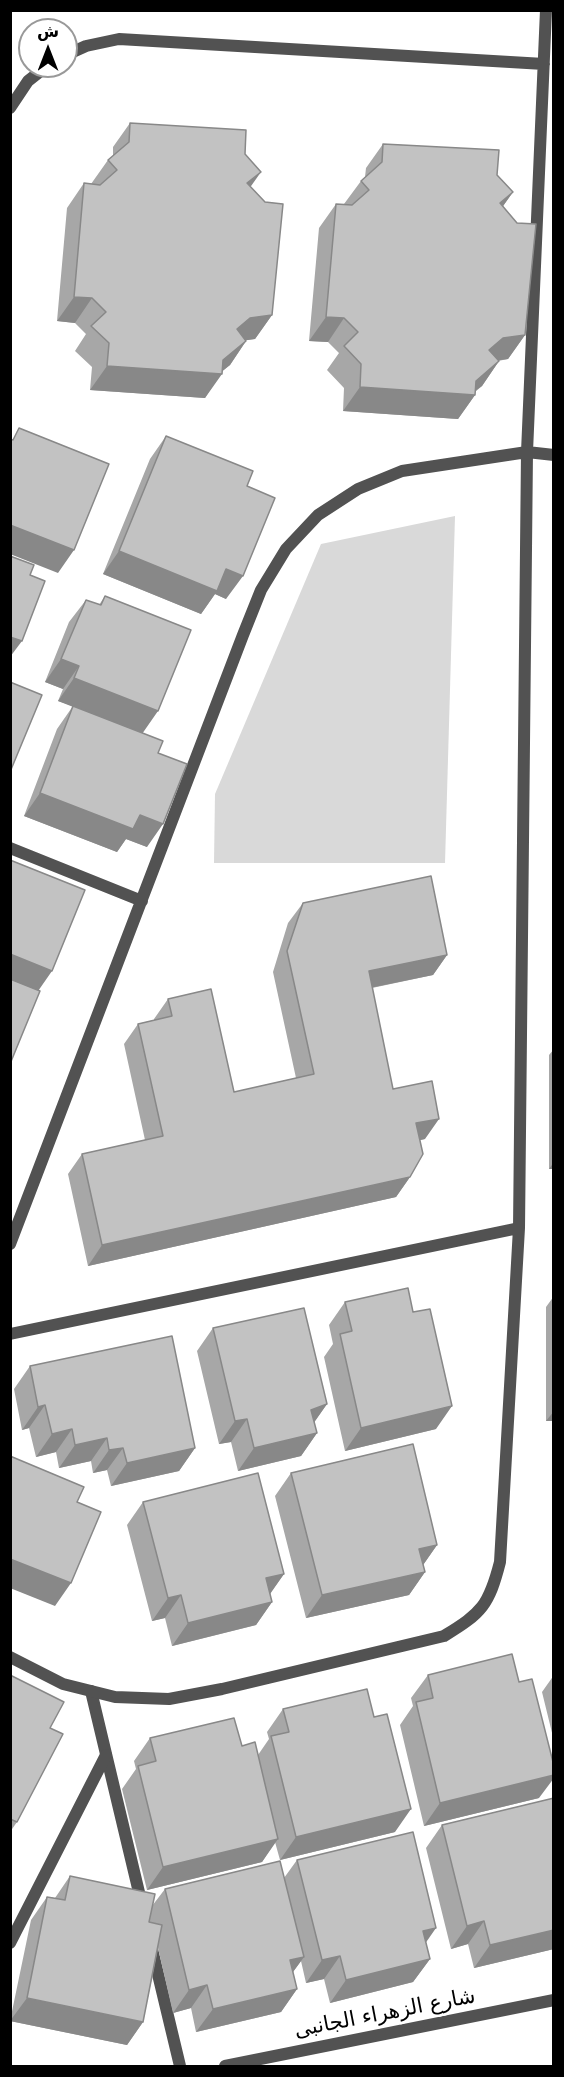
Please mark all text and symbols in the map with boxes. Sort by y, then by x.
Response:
north arrow [18,18,78,78]
text: ش [37,22,59,41]
street label: شارع الزهراء الجانبى [292,1984,478,2044]

